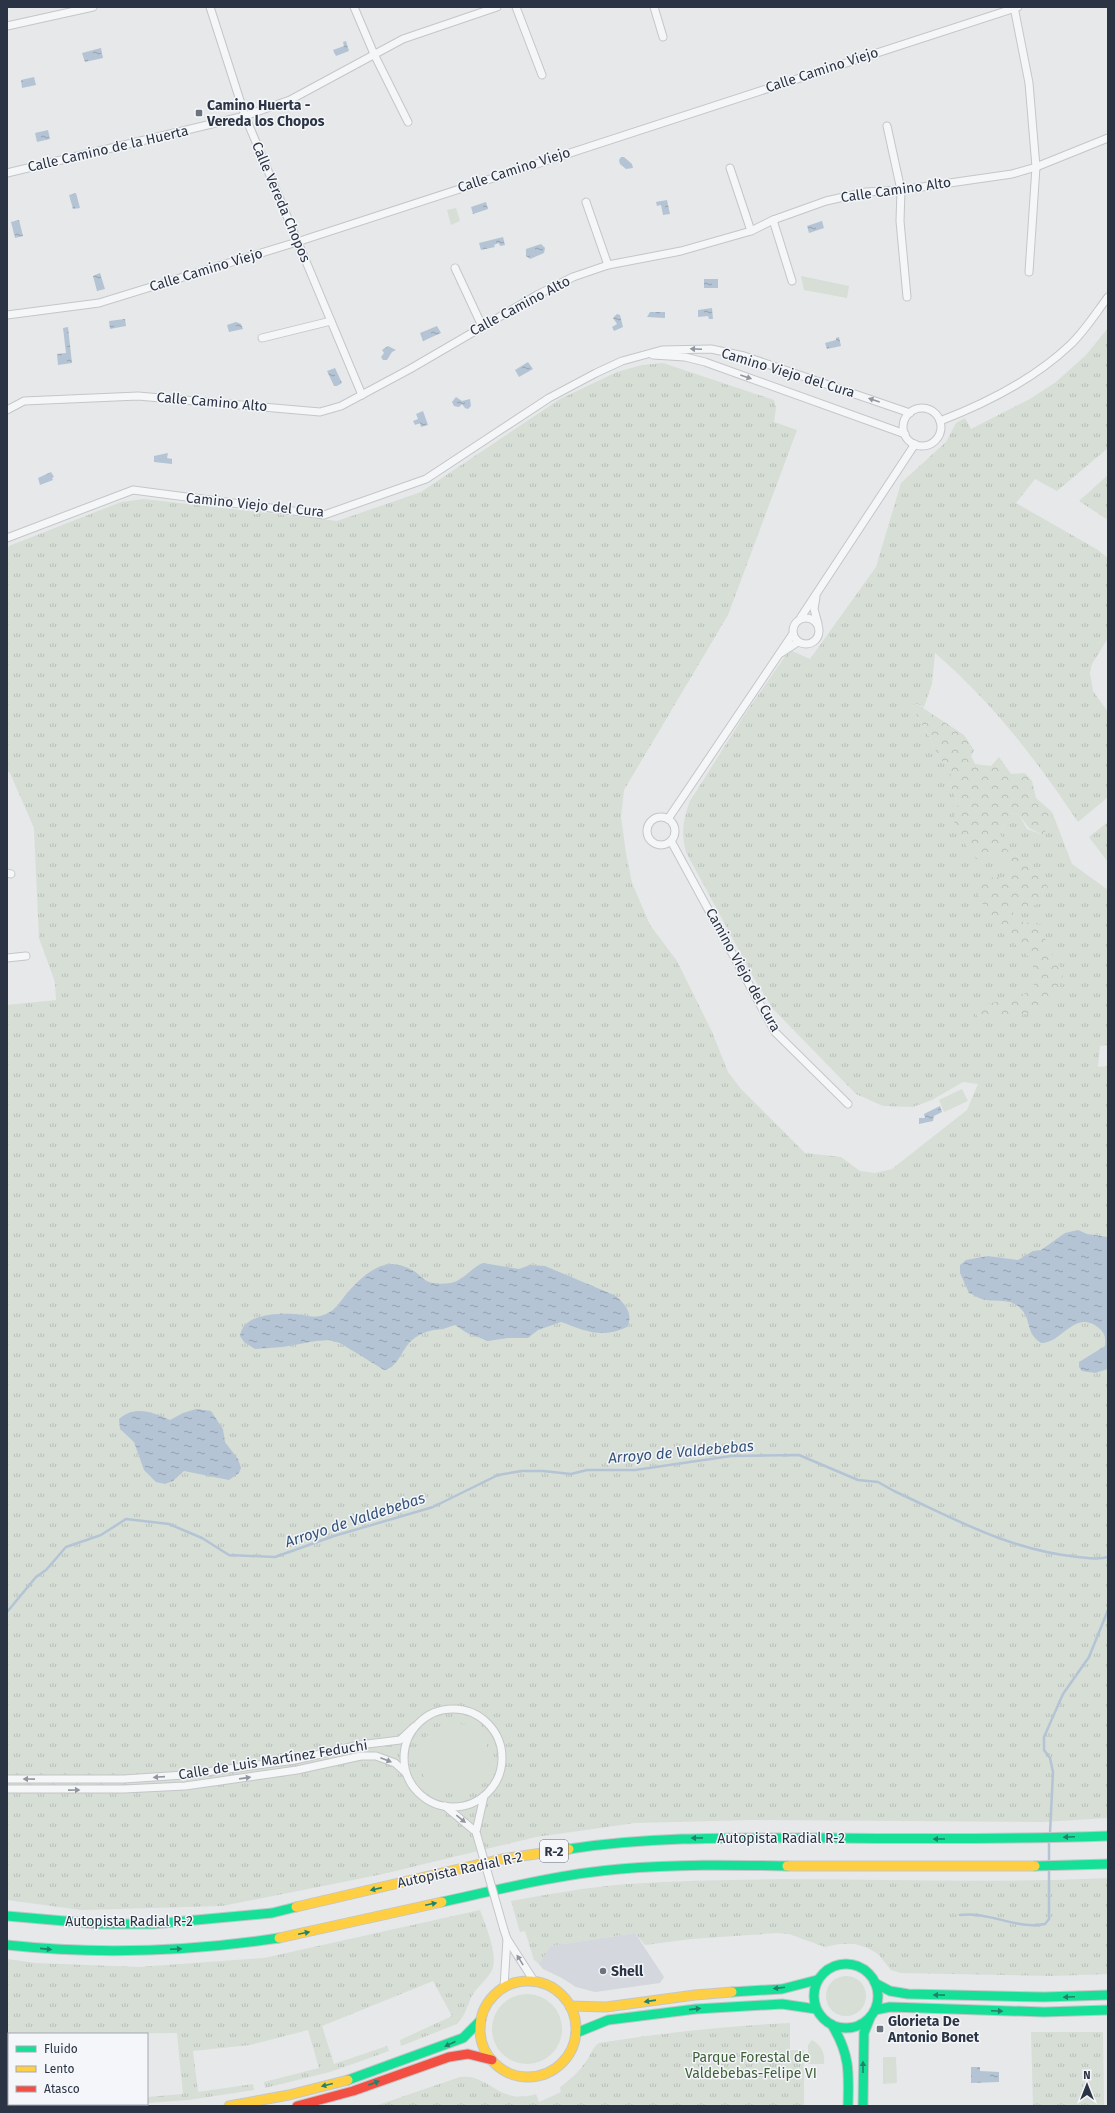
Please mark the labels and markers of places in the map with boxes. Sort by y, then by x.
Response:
place label: Camino Huerta - Vereda los Chopos [206,97,325,130]
marker: Camino Huerta - Vereda los Chopos [194,108,204,118]
place label: Shell [611,1963,644,1980]
marker: Shell [598,1966,608,1976]
place label: Glorieta De Antonio Bonet [887,2013,980,2046]
marker: Glorieta De Antonio Bonet [875,2024,885,2034]

